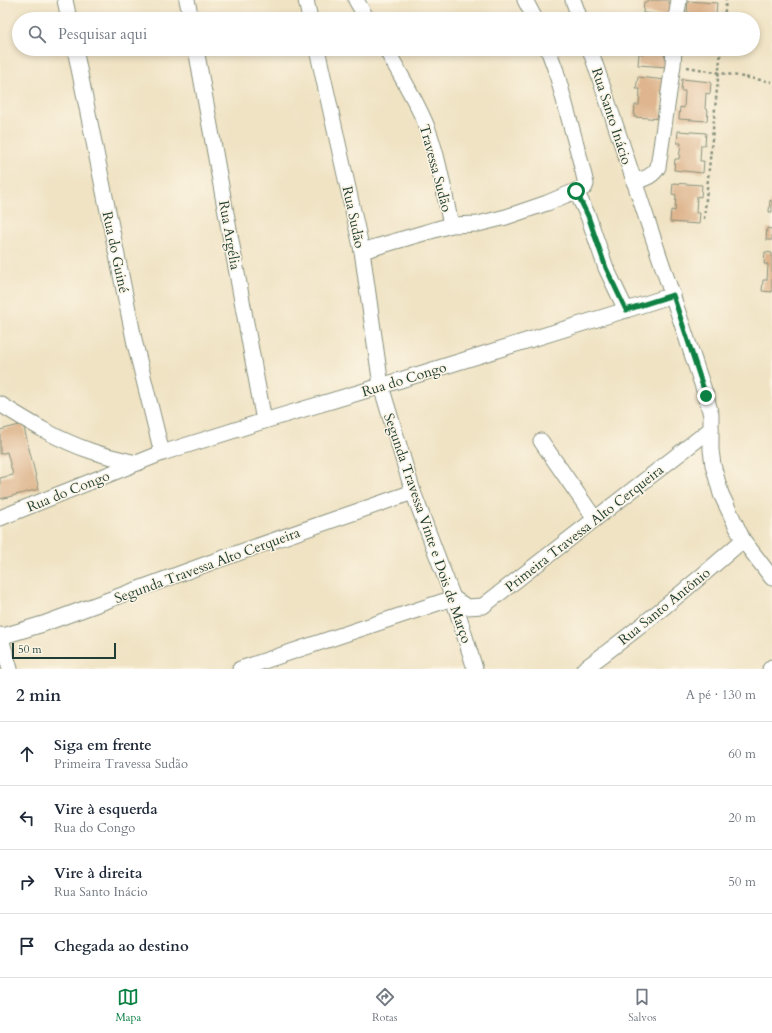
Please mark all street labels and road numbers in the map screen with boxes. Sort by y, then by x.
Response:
street label: Rua Santo Inácio [587,65,636,167]
street label: Travessa Sudão [415,122,456,214]
street label: Rua Sudão [338,184,369,250]
street label: Rua Argélia [214,199,245,271]
street label: Rua do Guiné [98,210,133,295]
street label: Rua do Congo [359,357,449,401]
street label: Segunda Travessa Vinte e Dois de Março [379,411,476,646]
street label: Primeira Travessa Alto Cerqueira [501,460,668,596]
street label: Rua do Congo [24,466,113,517]
street label: Segunda Travessa Alto Cerqueira [112,523,303,608]
street label: Rua Santo Antônio [614,563,715,649]

